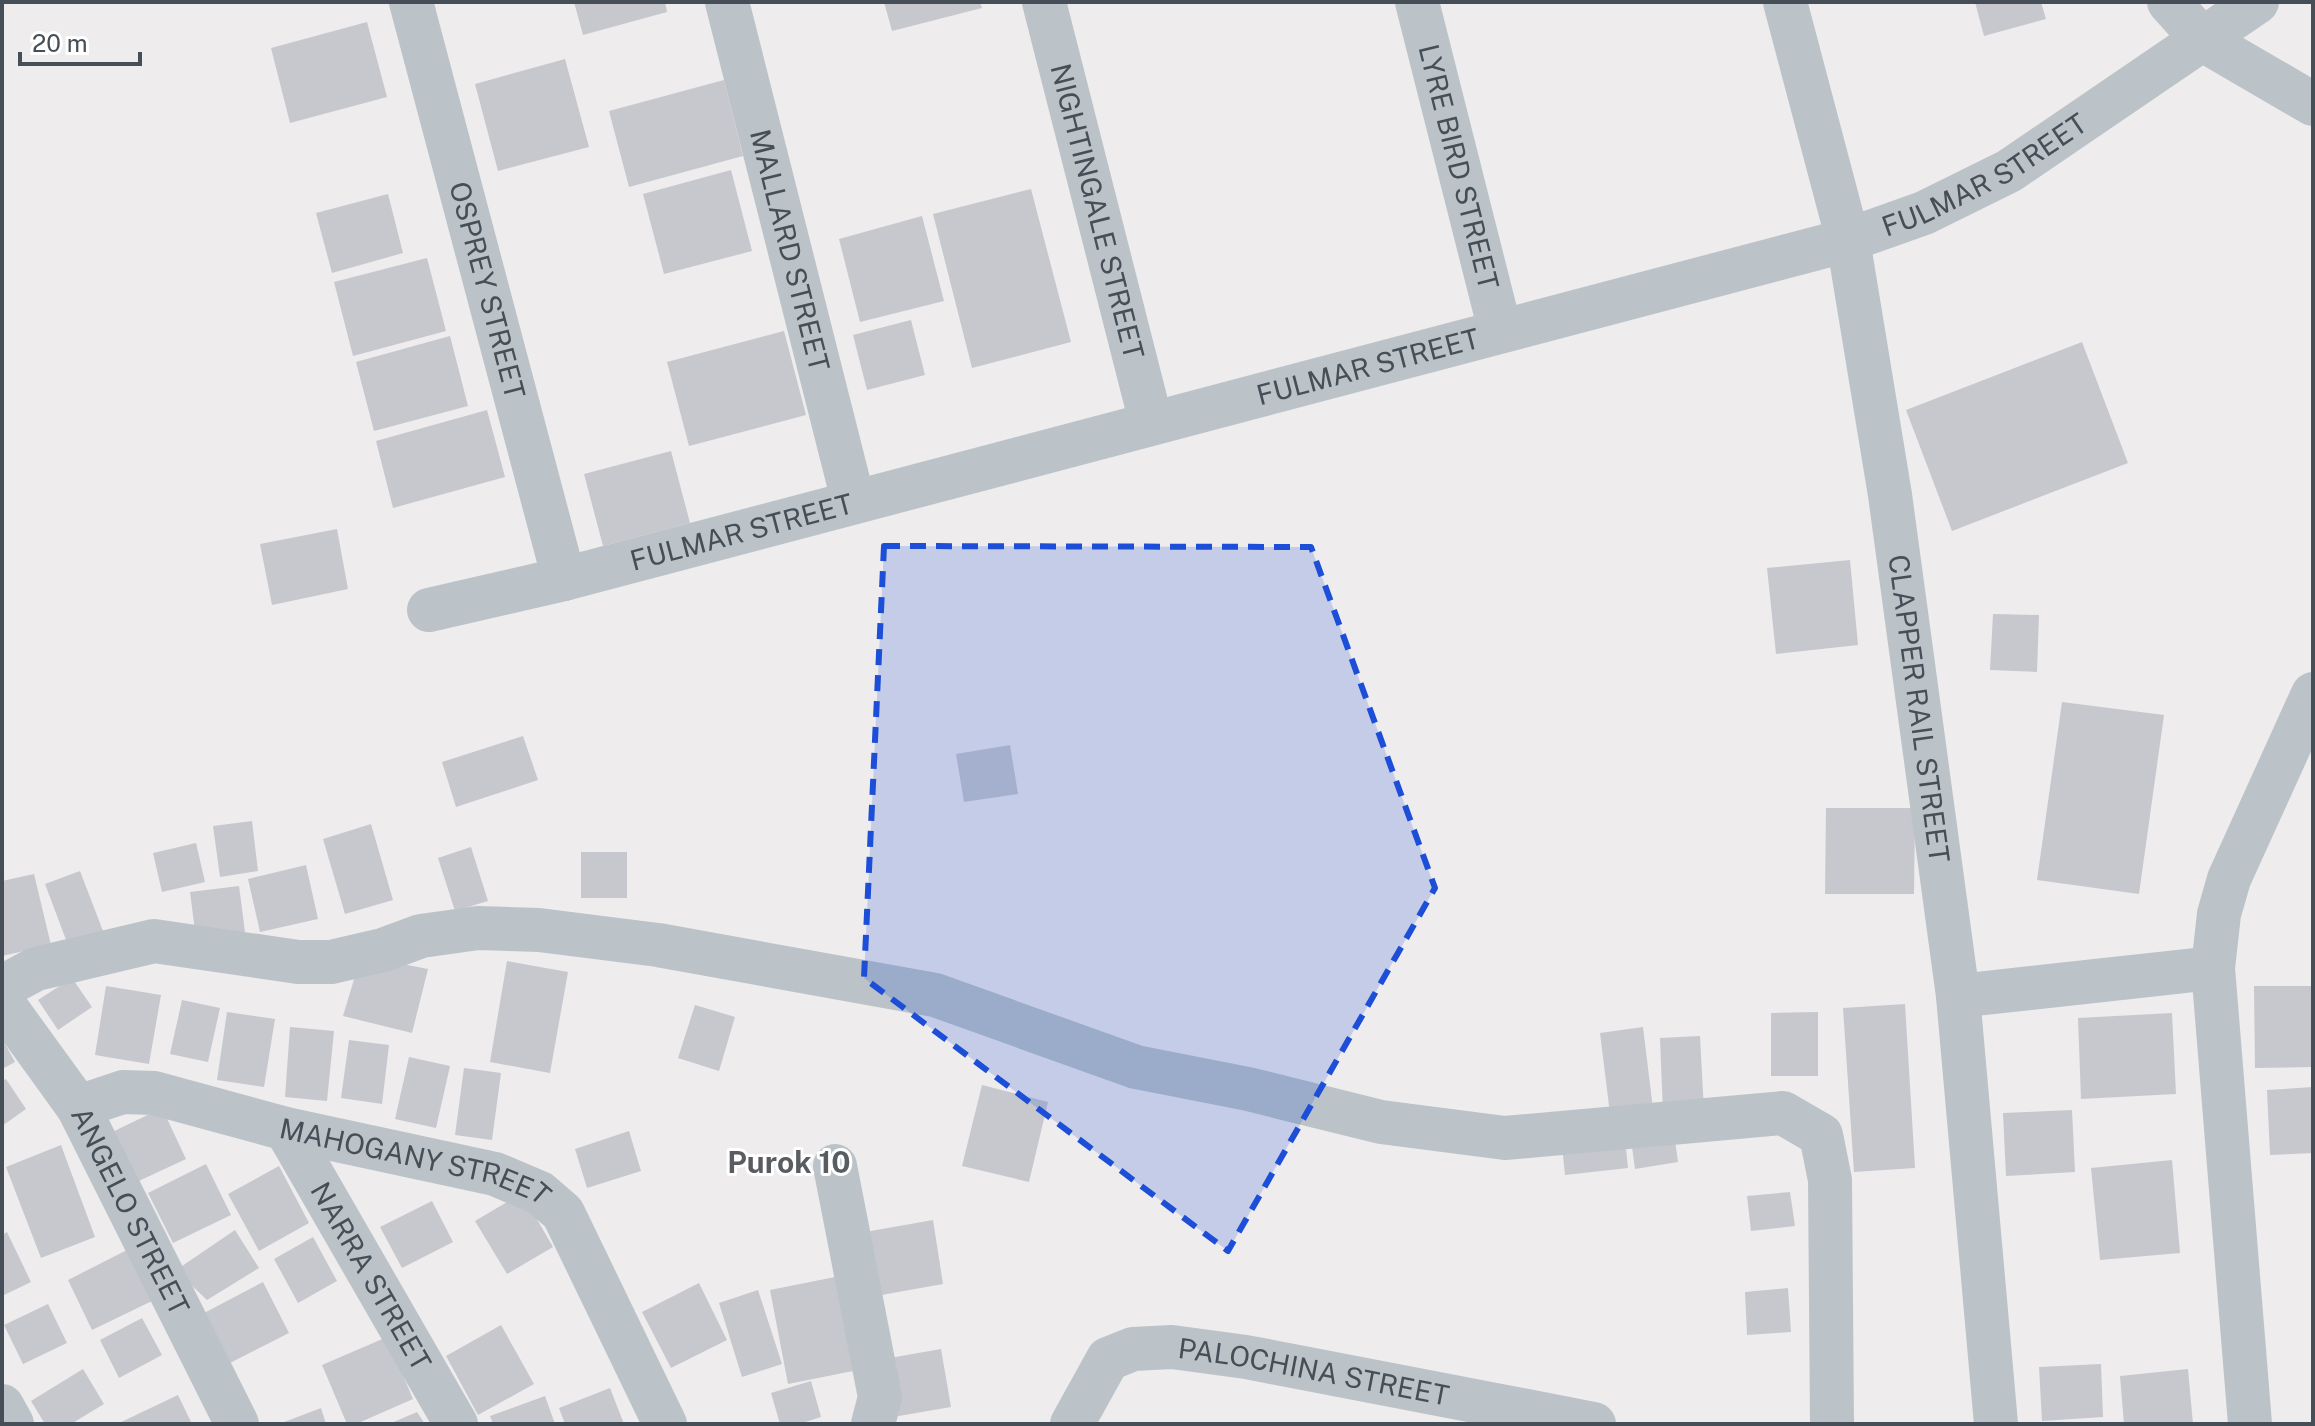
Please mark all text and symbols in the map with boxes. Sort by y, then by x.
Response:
scale bar [20,16,140,66]
text: 20 m [32,29,88,57]
street label: LYRE BIRD STREET [1412,41,1506,293]
street label: NIGHTINGALE STREET [1044,60,1151,362]
street label: FULMAR STREET [1877,106,2093,243]
street label: MALLARD STREET [744,126,837,375]
street label: OSPREY STREET [443,178,532,402]
street label: FULMAR STREET [1253,321,1483,411]
street label: FULMAR STREET [626,487,856,577]
street label: CLAPPER RAIL STREET [1882,552,1957,864]
street label: ANGELO STREET [65,1101,196,1320]
street label: MAHOGANY STREET [277,1111,558,1211]
district label: Purok 10 [727,1144,851,1180]
street label: NARRA STREET [304,1176,438,1376]
street label: PALOCHINA STREET [1176,1331,1452,1412]

